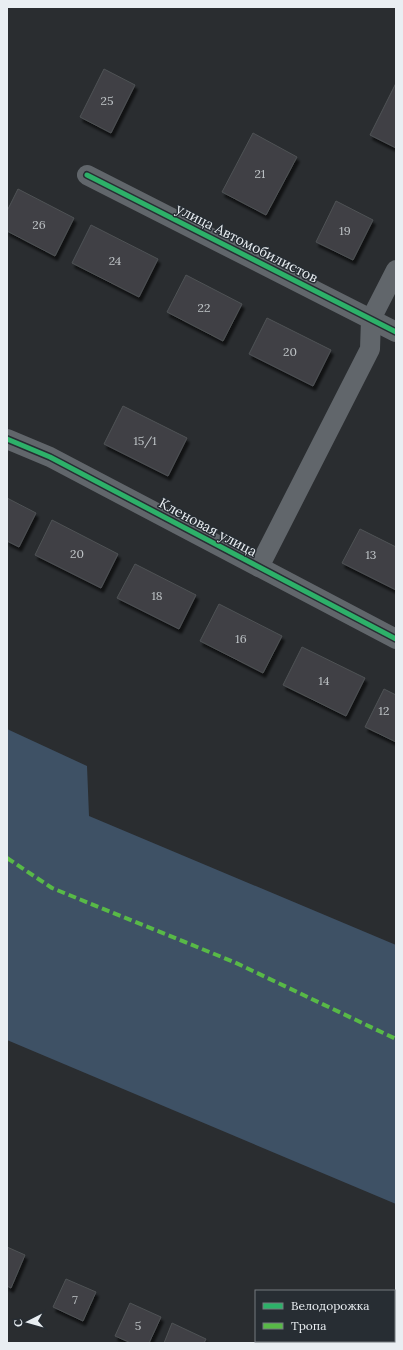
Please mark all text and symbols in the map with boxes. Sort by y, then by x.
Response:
house number: 25 [101,93,113,108]
house number: 21 [255,166,265,181]
street label: улица Автомобилистов [173,199,321,287]
house number: 26 [32,217,46,232]
house number: 19 [339,223,351,238]
house number: 24 [109,253,122,268]
house number: 22 [198,300,210,315]
house number: 20 [283,344,297,359]
house number: 15/1 [133,433,157,449]
street label: Кленовая улица [156,494,260,560]
house number: 20 [70,546,84,561]
house number: 13 [365,547,377,562]
house number: 18 [151,588,163,603]
house number: 16 [235,631,247,646]
house number: 14 [319,673,330,688]
house number: 12 [379,703,389,718]
legend [255,1290,395,1342]
house number: 7 [72,1292,78,1307]
text: Велодорожка [291,1298,369,1313]
north arrow [8,1302,48,1342]
text: С [11,1318,25,1328]
house number: 5 [135,1318,141,1333]
text: Тропа [291,1318,326,1333]

